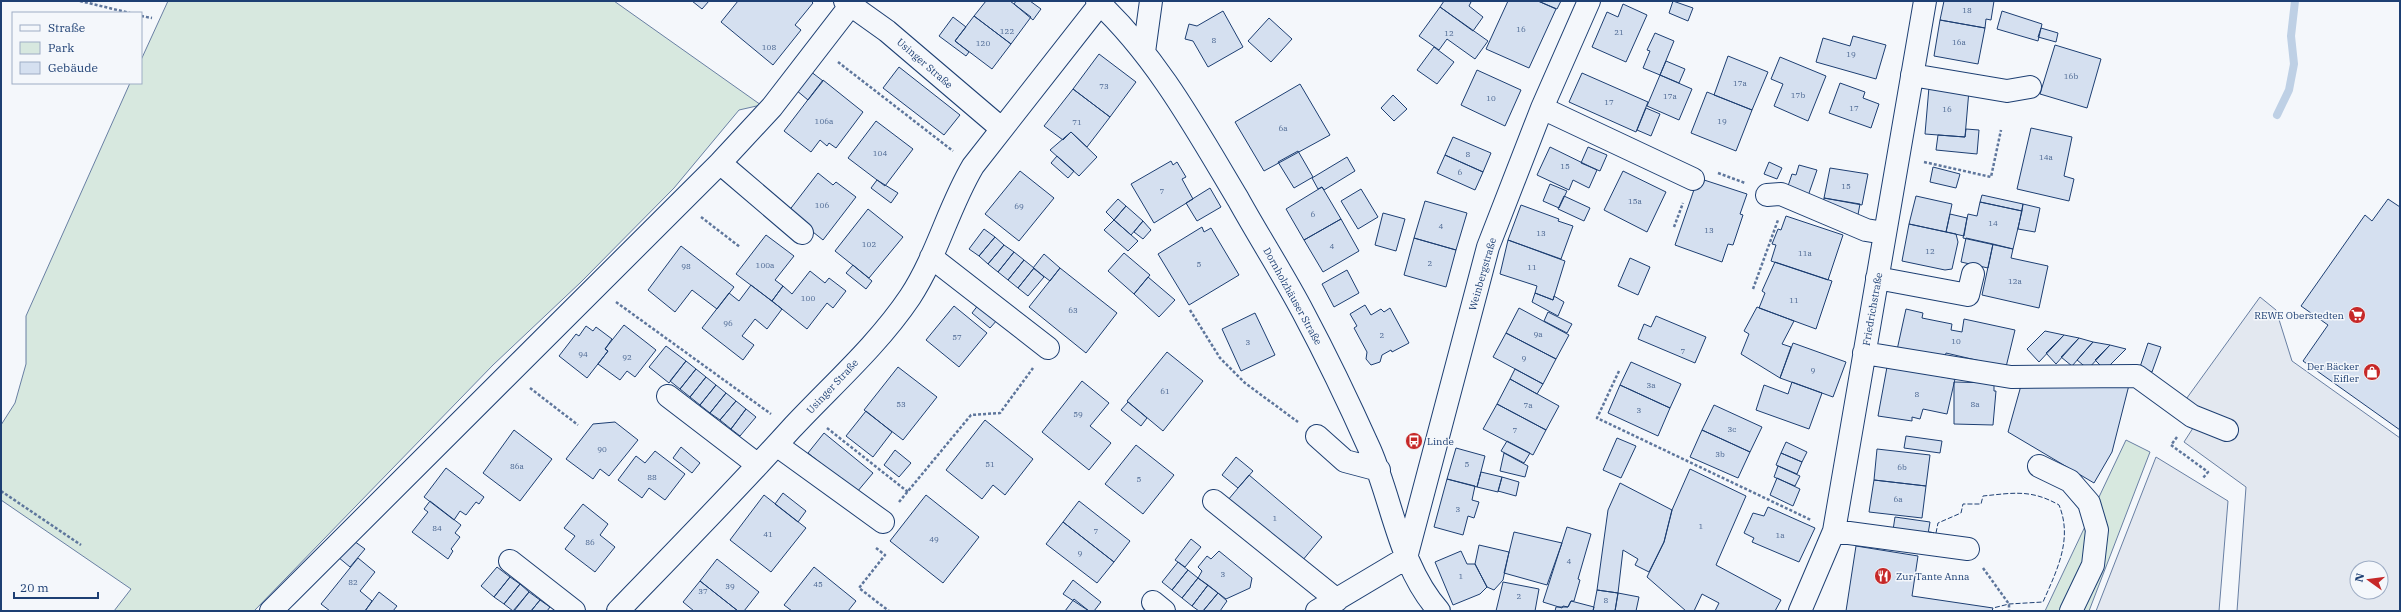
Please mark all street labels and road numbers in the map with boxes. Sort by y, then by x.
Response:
street label: Usinger Straße [894,35,955,91]
street label: Weinbergstraße [1466,236,1499,312]
street label: Dornholzhäuser Straße [1260,245,1325,347]
street label: Friedrichstraße [1860,271,1885,347]
street label: Usinger Straße [804,356,861,416]

